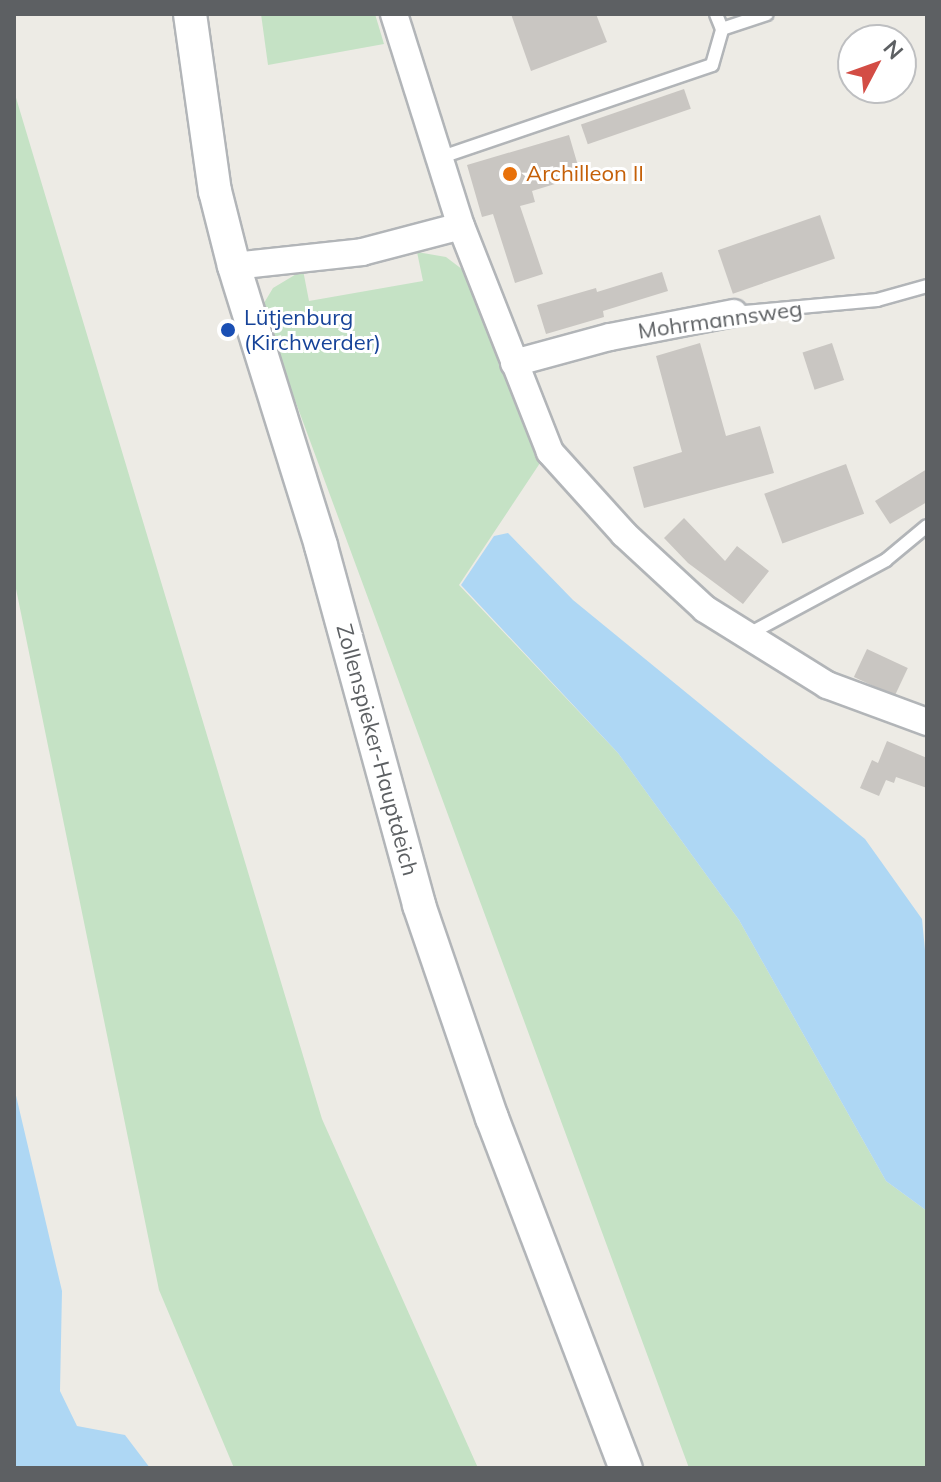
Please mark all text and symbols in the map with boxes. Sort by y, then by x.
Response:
north arrow [837,24,917,104]
text: N [878,34,910,65]
place label: Archilleon II [526,161,644,187]
marker: Archilleon II [501,165,519,183]
street label: Mohrmannsweg [636,295,804,345]
place label: Lütjenburg (Kirchwerder) [244,304,381,356]
marker: Lütjenburg (Kirchwerder) [219,321,237,339]
street label: Zollenspieker-Hauptdeich [331,621,423,879]

